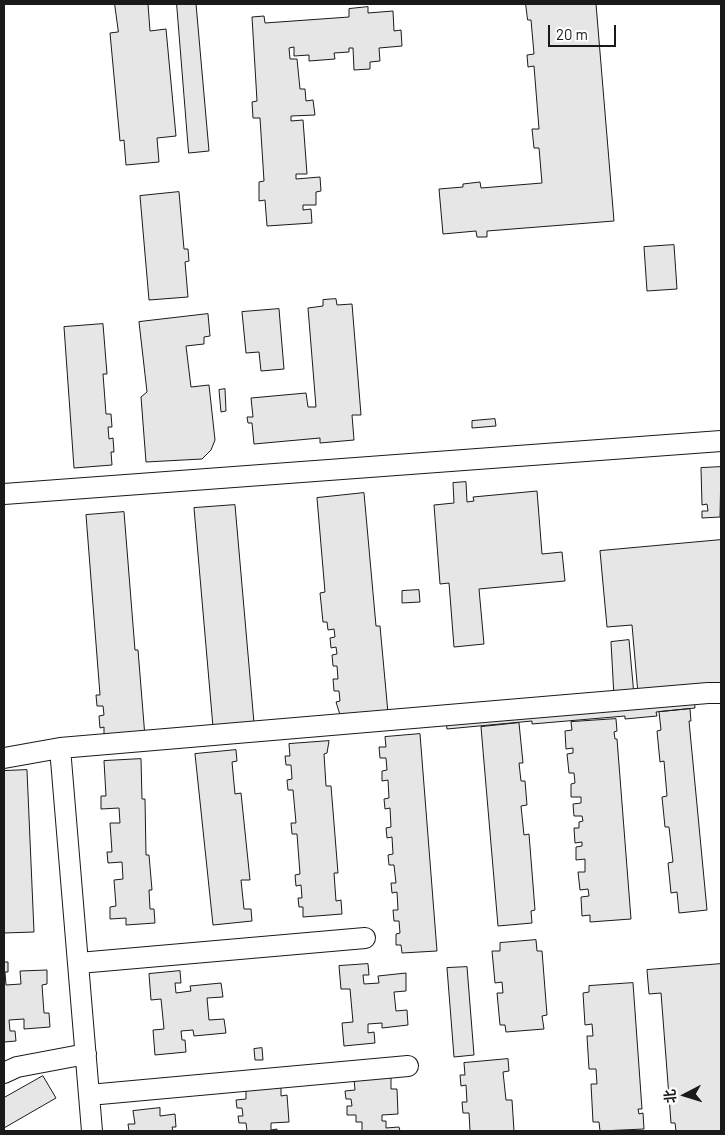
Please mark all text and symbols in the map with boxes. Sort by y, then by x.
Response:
scale bar [550,15,618,47]
text: 20 m [556,25,588,43]
north arrow [660,1070,710,1120]
text: 北 [660,1089,679,1104]

